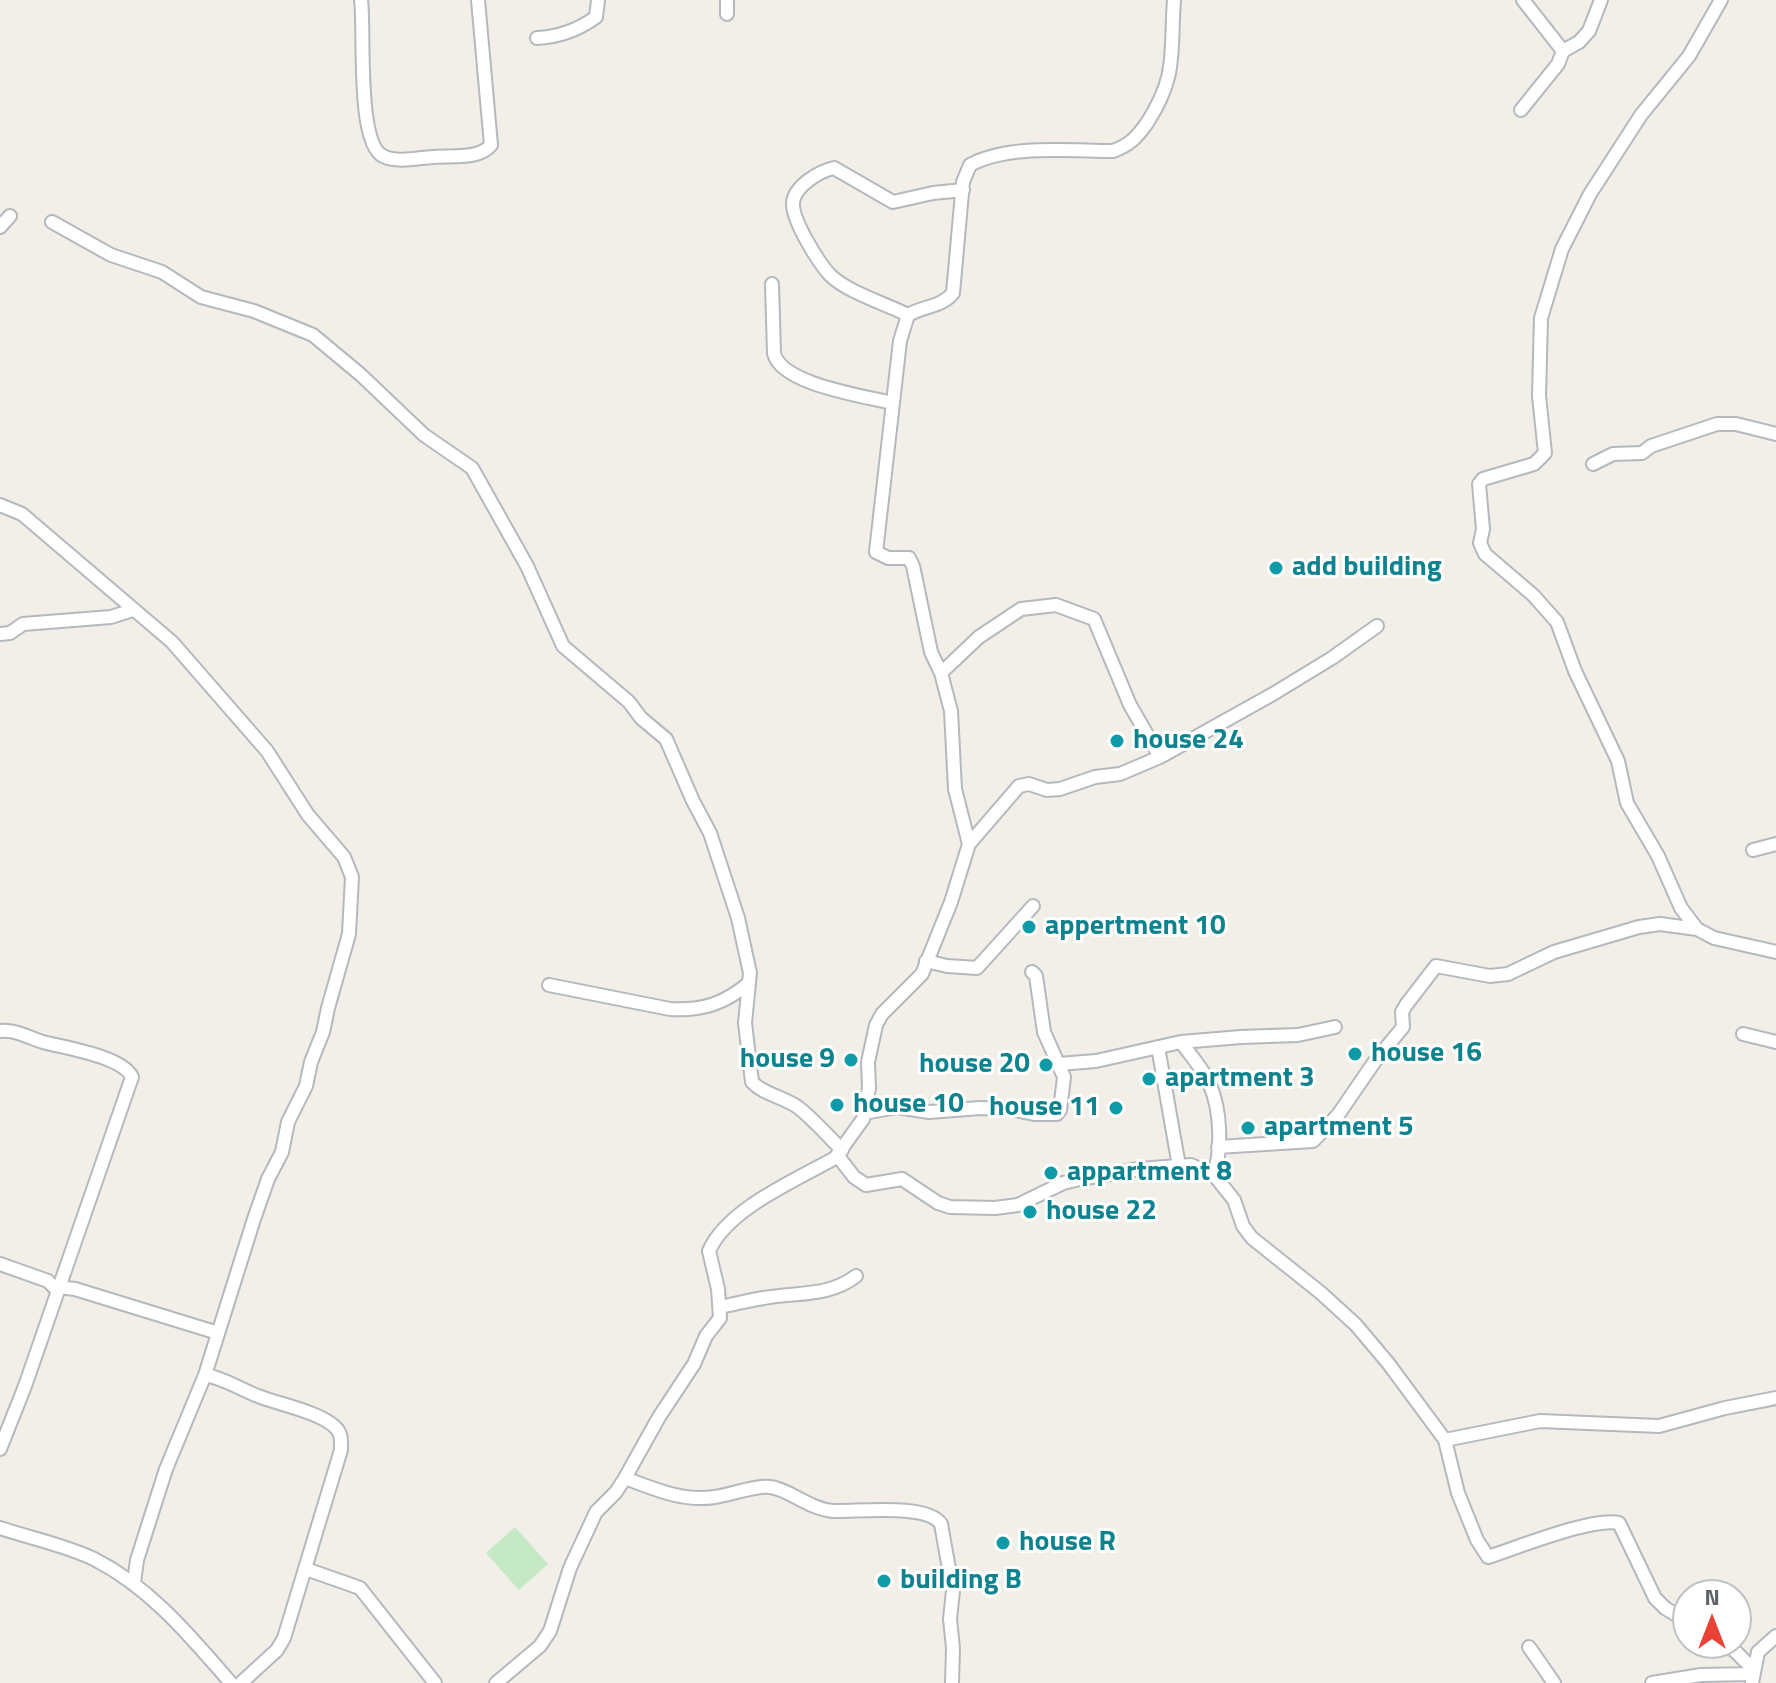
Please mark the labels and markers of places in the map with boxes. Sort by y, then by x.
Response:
place label: add building [1292,551,1442,585]
marker: add building [1267,559,1285,577]
place label: house 24 [1133,724,1244,758]
marker: house 24 [1108,732,1126,750]
place label: appertment 10 [1045,910,1226,944]
marker: appertment 10 [1020,918,1038,936]
place label: house 16 [1371,1037,1482,1071]
place label: house 9 [740,1043,835,1077]
marker: house 16 [1346,1045,1364,1063]
place label: house 20 [919,1048,1030,1082]
marker: house 9 [842,1051,860,1069]
marker: house 20 [1037,1056,1055,1074]
place label: apartment 3 [1165,1062,1315,1096]
marker: apartment 3 [1140,1070,1158,1088]
place label: house 10 [853,1088,964,1122]
place label: house 11 [989,1091,1100,1125]
marker: house 10 [828,1096,846,1114]
marker: house 11 [1107,1099,1125,1117]
place label: apartment 5 [1264,1111,1414,1145]
marker: apartment 5 [1239,1119,1257,1137]
place label: appartment 8 [1067,1156,1232,1190]
marker: appartment 8 [1042,1164,1060,1182]
place label: house 22 [1046,1195,1157,1229]
marker: house 22 [1021,1203,1039,1221]
place label: house R [1019,1526,1116,1560]
marker: house R [994,1534,1012,1552]
place label: building B [900,1564,1022,1598]
marker: building B [875,1572,893,1590]

